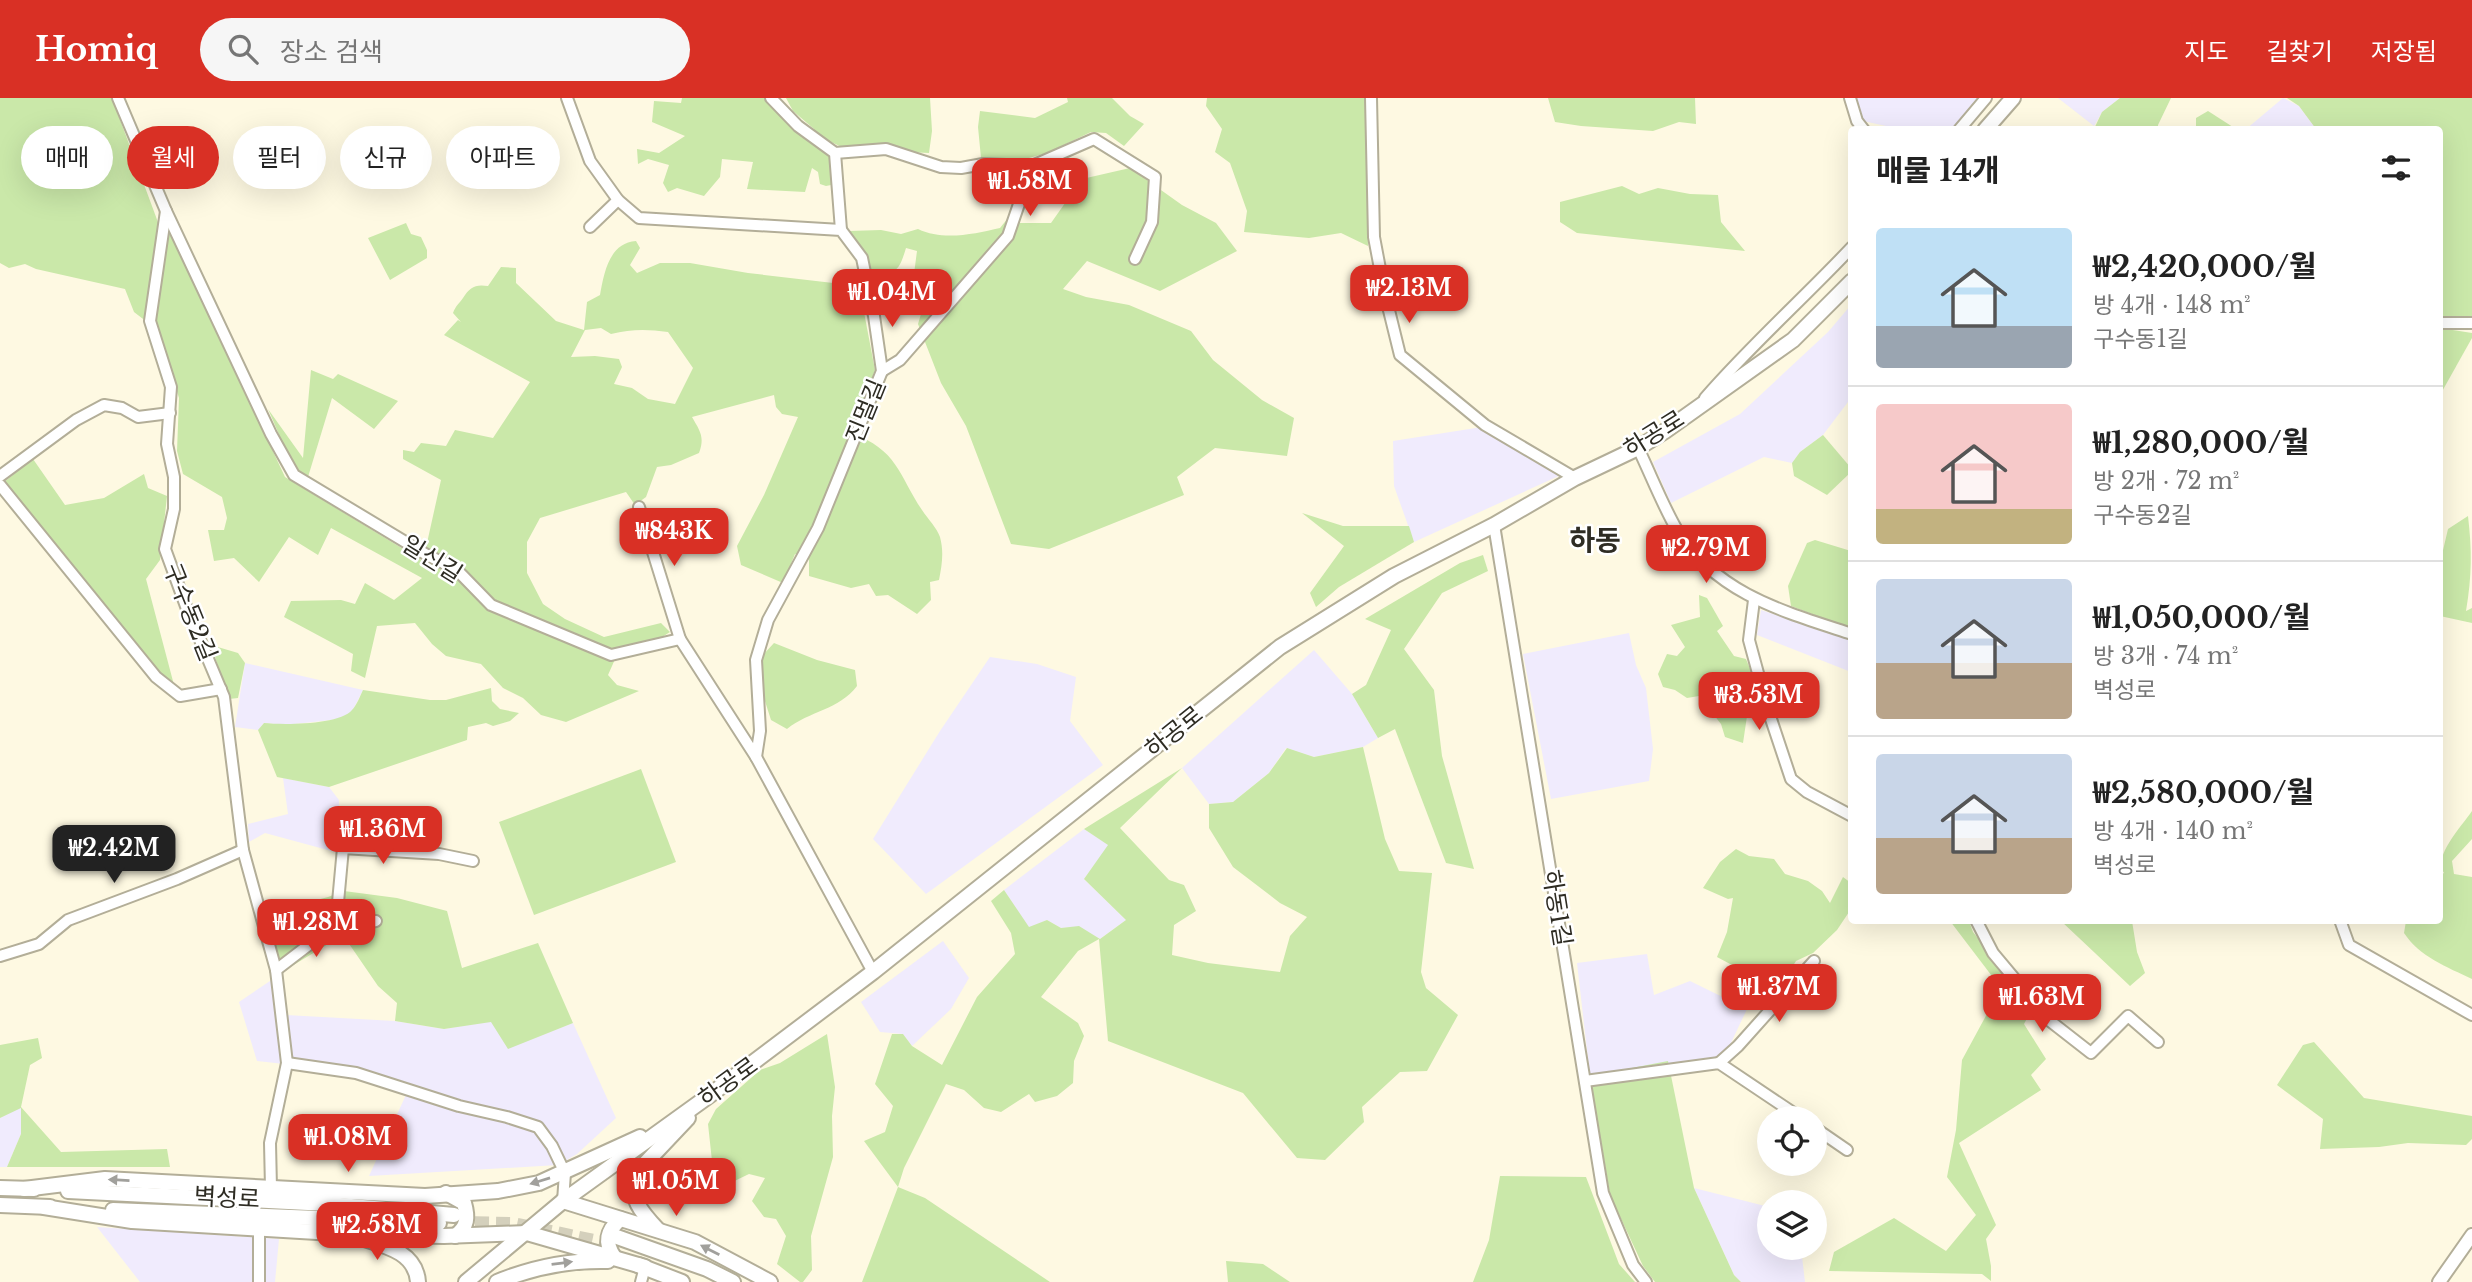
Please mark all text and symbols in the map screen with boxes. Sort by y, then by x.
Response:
search box [200,18,690,81]
text: Homiq [35,29,158,70]
icon: search [224,30,262,68]
text: 장소 검색 [280,36,383,68]
text: 지도 [2184,37,2229,66]
text: 길찾기 [2267,37,2333,66]
text: 저장됨 [2371,37,2437,66]
chip: 매매 [21,126,113,189]
chip: 월세 [127,126,219,189]
chip: 필터 [233,126,326,189]
chip: 신규 [340,126,432,189]
chip: 아파트 [446,126,560,189]
icon: filters [2377,149,2415,187]
text: 매물 14개 [1876,152,2000,189]
pin: ₩1.58M [973,158,1087,218]
text: ₩1.58M [988,167,1072,195]
text: ₩2,420,000/월 [2093,248,2317,285]
icon: home [1932,256,2016,340]
pin: ₩2.13M [1352,266,1466,325]
pin: ₩1.04M [835,270,949,329]
text: ₩2.13M [1366,274,1452,302]
text: ₩1.04M [848,278,936,306]
text: 방 4개 · 148 m² [2093,291,2251,319]
text: 구수동1길 [2093,325,2188,353]
street label: 진멀길 [840,375,891,447]
street label: 하공로 [1618,404,1690,463]
text: ₩1,280,000/월 [2093,424,2309,461]
icon: home [1932,432,2016,516]
text: 방 2개 · 72 m² [2093,467,2239,495]
text: 구수동2길 [2093,501,2192,529]
pin: ₩843K [625,508,723,568]
text: ₩843K [635,517,713,545]
district label: 하동 [1569,523,1621,558]
pin: ₩2.79M [1649,526,1763,585]
street label: 일신길 [396,529,468,588]
text: ₩2.79M [1662,534,1750,562]
street label: 구수동2길 [158,559,223,665]
text: ₩1,050,000/월 [2093,599,2311,636]
icon: home [1932,607,2016,691]
text: 방 3개 · 74 m² [2093,642,2238,670]
pin: ₩3.53M [1702,672,1816,732]
text: 벽성로 [2093,676,2156,704]
text: ₩3.53M [1715,681,1803,709]
street label: 하공로 [1139,699,1209,764]
text: ₩2,580,000/월 [2093,774,2314,811]
icon: home [1932,782,2016,866]
pin: ₩1.36M [326,806,440,866]
text: ₩1.36M [340,815,426,843]
text: 방 4개 · 140 m² [2093,817,2253,845]
pin: ₩2.42M [57,826,171,885]
text: ₩2.42M [68,834,160,862]
text: 벽성로 [2093,851,2156,879]
street label: 하동1길 [1537,868,1578,948]
pin: ₩1.28M [259,900,373,959]
text: ₩1.28M [273,908,359,936]
pin: ₩1.37M [1722,964,1836,1024]
text: ₩1.37M [1738,973,1820,1001]
pin: ₩1.63M [1985,974,2099,1034]
text: ₩1.63M [1999,983,2085,1011]
street label: 하공로 [692,1050,763,1113]
map controls [1757,1106,1827,1260]
button: locate [1757,1106,1827,1176]
pin: ₩1.08M [291,1114,405,1174]
text: ₩1.08M [304,1123,392,1151]
pin: ₩1.05M [619,1158,733,1218]
text: ₩1.05M [633,1167,719,1195]
one-way arrow [107,1174,129,1185]
one-way arrow [530,1177,551,1187]
street label: 벽성로 [193,1181,261,1214]
button: layers [1757,1190,1827,1260]
pin: ₩2.58M [320,1202,434,1262]
text: ₩2.58M [332,1211,422,1239]
one-way arrow [700,1244,720,1256]
one-way arrow [551,1258,573,1269]

